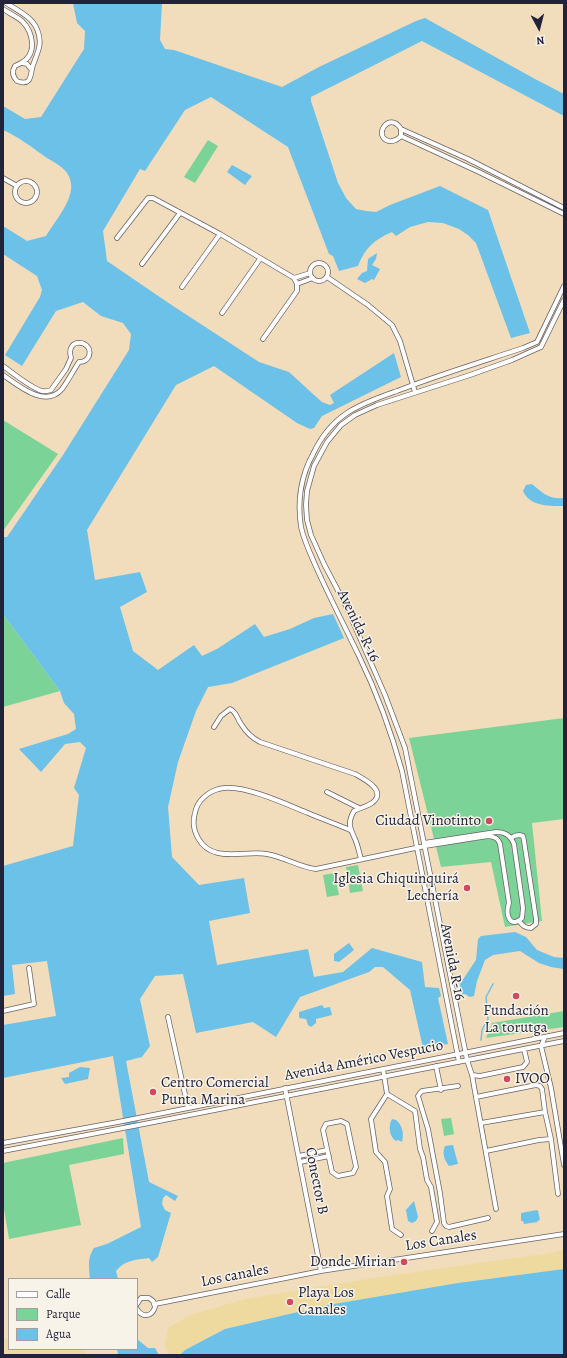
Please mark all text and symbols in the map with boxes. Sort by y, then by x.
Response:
north arrow [519,8,559,48]
text: N [536,32,545,48]
street label: Avenida R-16 [333,587,383,665]
place label: Ciudad Vinotinto [375,812,481,830]
marker: Ciudad Vinotinto [484,816,494,826]
place label: Iglesia Chiquinquirá Lechería [333,870,459,905]
marker: Iglesia Chiquinquirá Lechería [462,883,472,893]
street label: Avenida R-16 [436,922,468,1002]
marker: Fundación La torutga [511,991,521,1001]
place label: Fundación La torutga [483,1002,549,1037]
street label: Avenida Américo Vespucio [283,1037,445,1085]
place label: IVOO [515,1070,550,1088]
place label: Centro Comercial Punta Marina [161,1074,269,1109]
marker: IVOO [502,1074,512,1084]
marker: Centro Comercial Punta Marina [148,1087,158,1097]
street label: Conector B [301,1146,331,1216]
street label: Los Canales [404,1226,478,1256]
place label: Donde Mirian [310,1253,396,1271]
marker: Donde Mirian [399,1257,409,1267]
street label: Los canales [199,1261,271,1291]
legend [8,1278,138,1350]
place label: Playa Los Canales [298,1284,354,1319]
text: Calle [46,1286,70,1302]
marker: Playa Los Canales [285,1297,295,1307]
text: Parque [46,1306,81,1322]
text: Agua [46,1326,71,1342]

